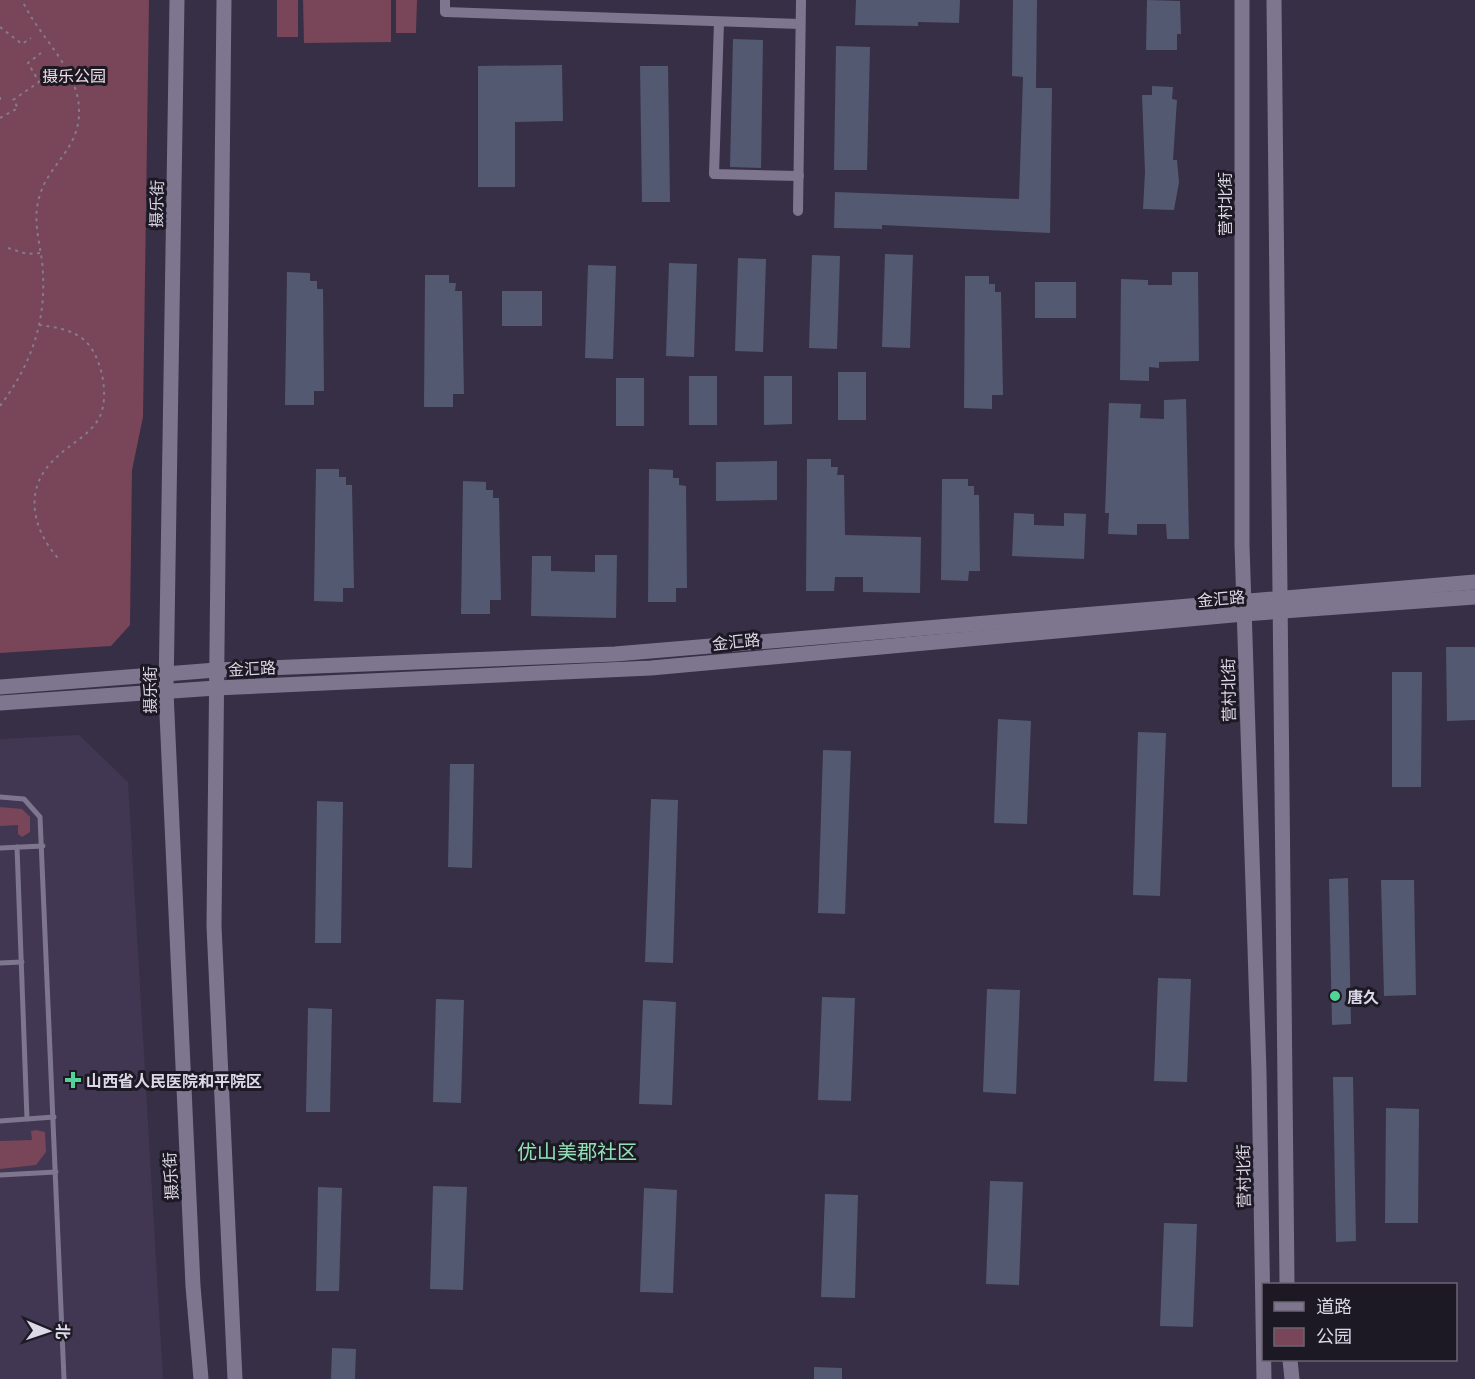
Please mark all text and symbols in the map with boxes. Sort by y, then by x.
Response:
park label: 摄乐公园 [42,66,106,85]
street label: 营村北街 [1215,172,1234,236]
street label: 摄乐街 [146,180,166,228]
street label: 金汇路 [1196,586,1246,610]
street label: 金汇路 [711,629,761,653]
street label: 金汇路 [228,657,276,679]
street label: 营村北街 [1218,658,1238,722]
street label: 摄乐街 [140,666,159,714]
place label: 唐久 [1347,987,1379,1006]
marker: 唐久 [1328,989,1342,1003]
marker: 山西省人民医院和平院区 [64,1071,82,1089]
place label: 山西省人民医院和平院区 [86,1071,262,1090]
district label: 优山美郡社区 [517,1139,637,1163]
street label: 营村北街 [1233,1144,1253,1208]
street label: 摄乐街 [159,1152,181,1200]
legend [1262,1283,1457,1361]
text: 道路 [1316,1295,1352,1317]
north arrow [18,1301,78,1361]
text: 北 [54,1323,73,1340]
text: 公园 [1316,1325,1352,1347]

